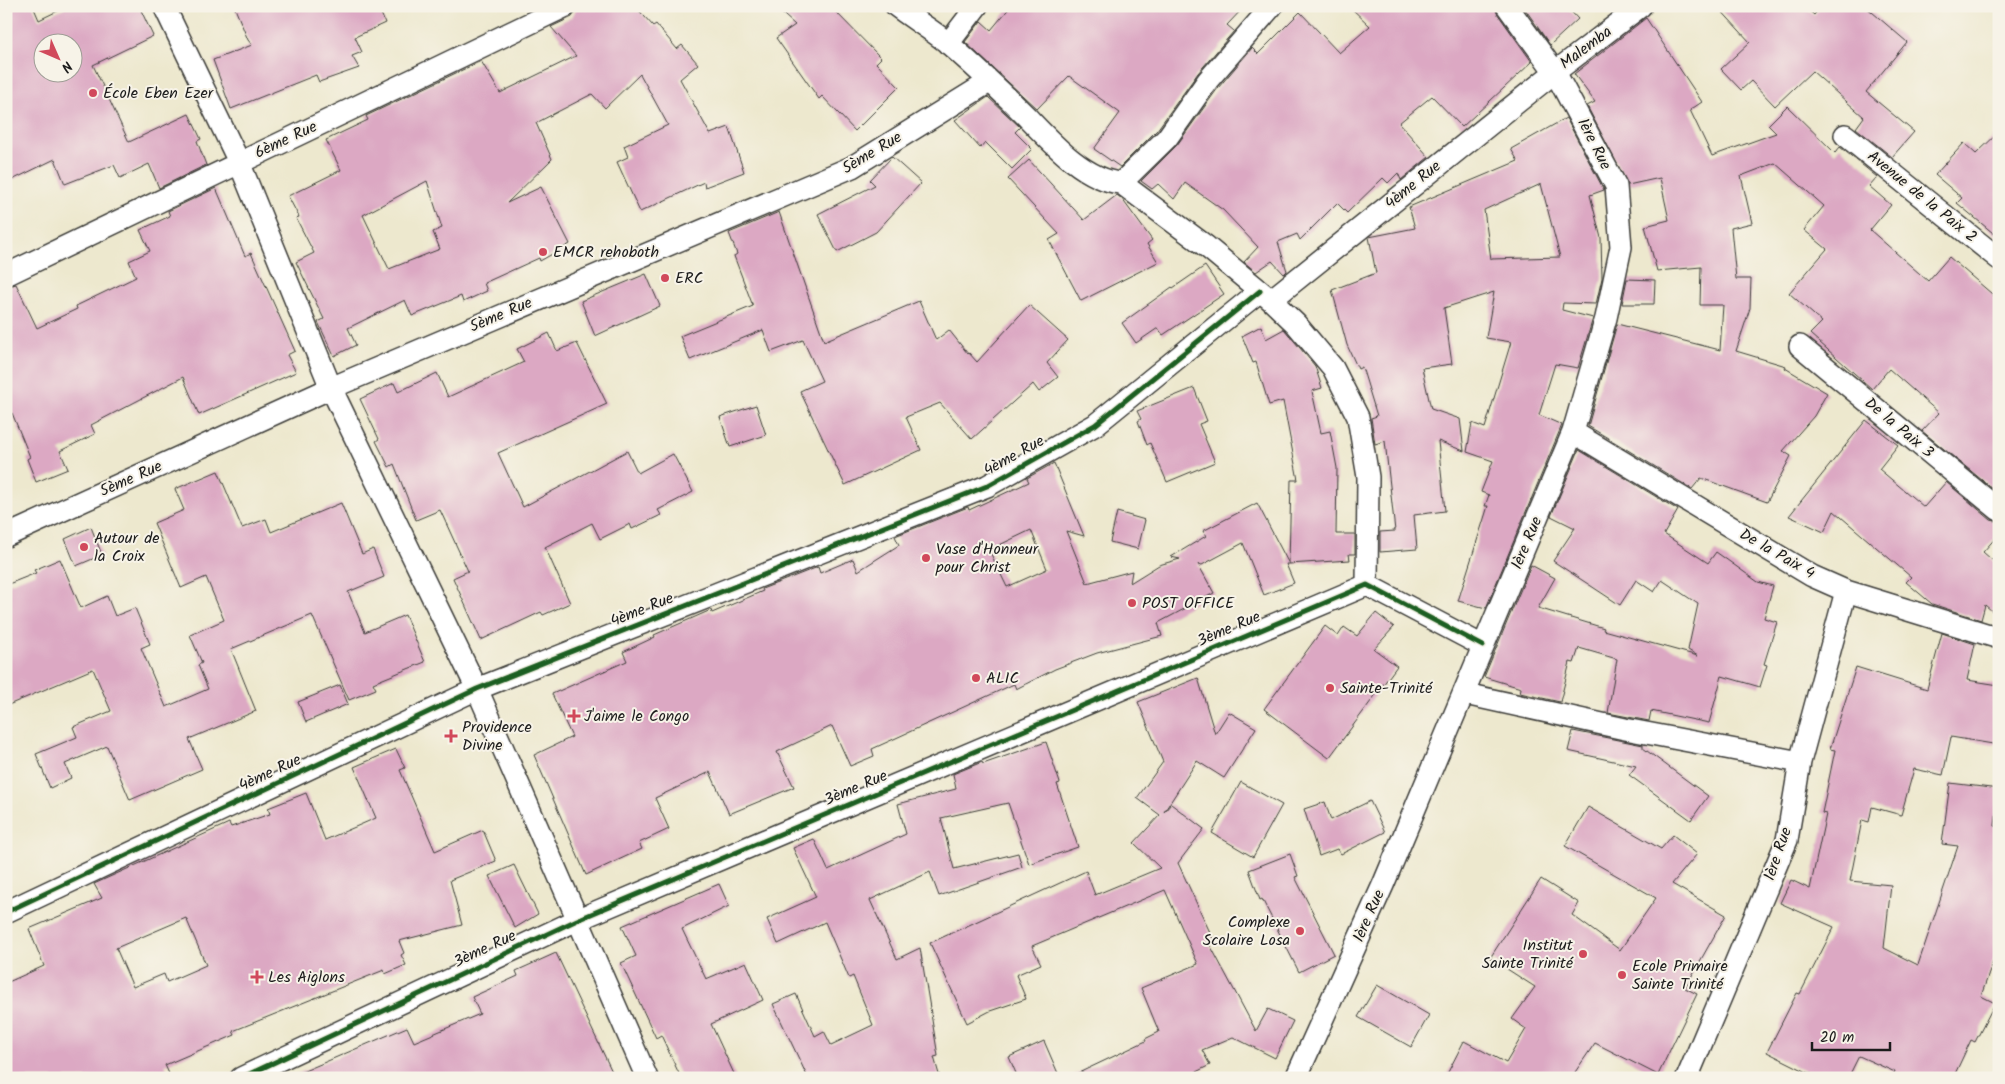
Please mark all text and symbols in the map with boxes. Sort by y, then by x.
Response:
street label: Malemba [1555,20,1617,76]
north arrow [32,32,82,82]
text: N [55,56,77,78]
place label: École Eben Ezer [103,81,215,106]
marker: École Eben Ezer [87,87,99,99]
street label: 1ère Rue [1570,114,1618,174]
street label: 6ème Rue [251,115,321,165]
street label: 5ème Rue [837,125,907,181]
street label: Avenue de la Paix 2 [1861,145,1983,249]
street label: 4ème Rue [1379,154,1447,216]
place label: EMCR rehoboth [553,240,659,265]
marker: EMCR rehoboth [537,246,549,258]
place label: ERC [675,266,703,291]
marker: ERC [659,272,671,284]
street label: 5ème Rue [466,291,536,339]
street label: De la Paix 3 [1859,391,1939,465]
street label: 4ème Rue [979,429,1049,483]
street label: 5ème Rue [96,454,166,504]
street label: 1ère Rue [1505,513,1549,573]
street label: De la Paix 4 [1734,522,1820,586]
place label: Autour de la Croix [94,526,159,569]
place label: Vase d'Honneur pour Christ [935,537,1040,580]
marker: Autour de la Croix [78,541,90,553]
marker: Vase d'Honneur pour Christ [920,552,932,564]
street label: 4ème Rue [607,586,677,634]
place label: POST OFFICE [1142,591,1235,616]
marker: POST OFFICE [1126,597,1138,609]
street label: 3ème Rue [1193,604,1265,654]
place label: ALIC [986,666,1019,691]
marker: ALIC [970,672,982,684]
place label: Sainte-Trinité [1340,676,1433,701]
marker: Sainte-Trinité [1324,682,1336,694]
place label: J'aime le Congo [584,704,689,729]
marker: J'aime le Congo [568,710,580,722]
place label: Providence Divine [462,715,532,758]
marker: Providence Divine [444,729,458,743]
street label: 4ème Rue [235,748,305,798]
street label: 3ème Rue [820,763,892,813]
street label: 1ère Rue [1757,824,1799,884]
street label: 1ère Rue [1346,886,1392,946]
place label: Complexe Scolaire Losa [1203,910,1290,953]
street label: 3ème Rue [449,924,521,974]
marker: Complexe Scolaire Losa [1294,925,1306,937]
place label: Institut Sainte Trinité [1482,933,1574,976]
marker: Institut Sainte Trinité [1577,948,1589,960]
place label: Ecole Primaire Sainte Trinité [1632,954,1728,997]
place label: Les Aiglons [268,965,345,990]
marker: Ecole Primaire Sainte Trinité [1616,969,1628,981]
marker: Les Aiglons [250,970,264,984]
scale bar [1812,1019,1890,1051]
text: 20 m [1820,1026,1854,1050]

